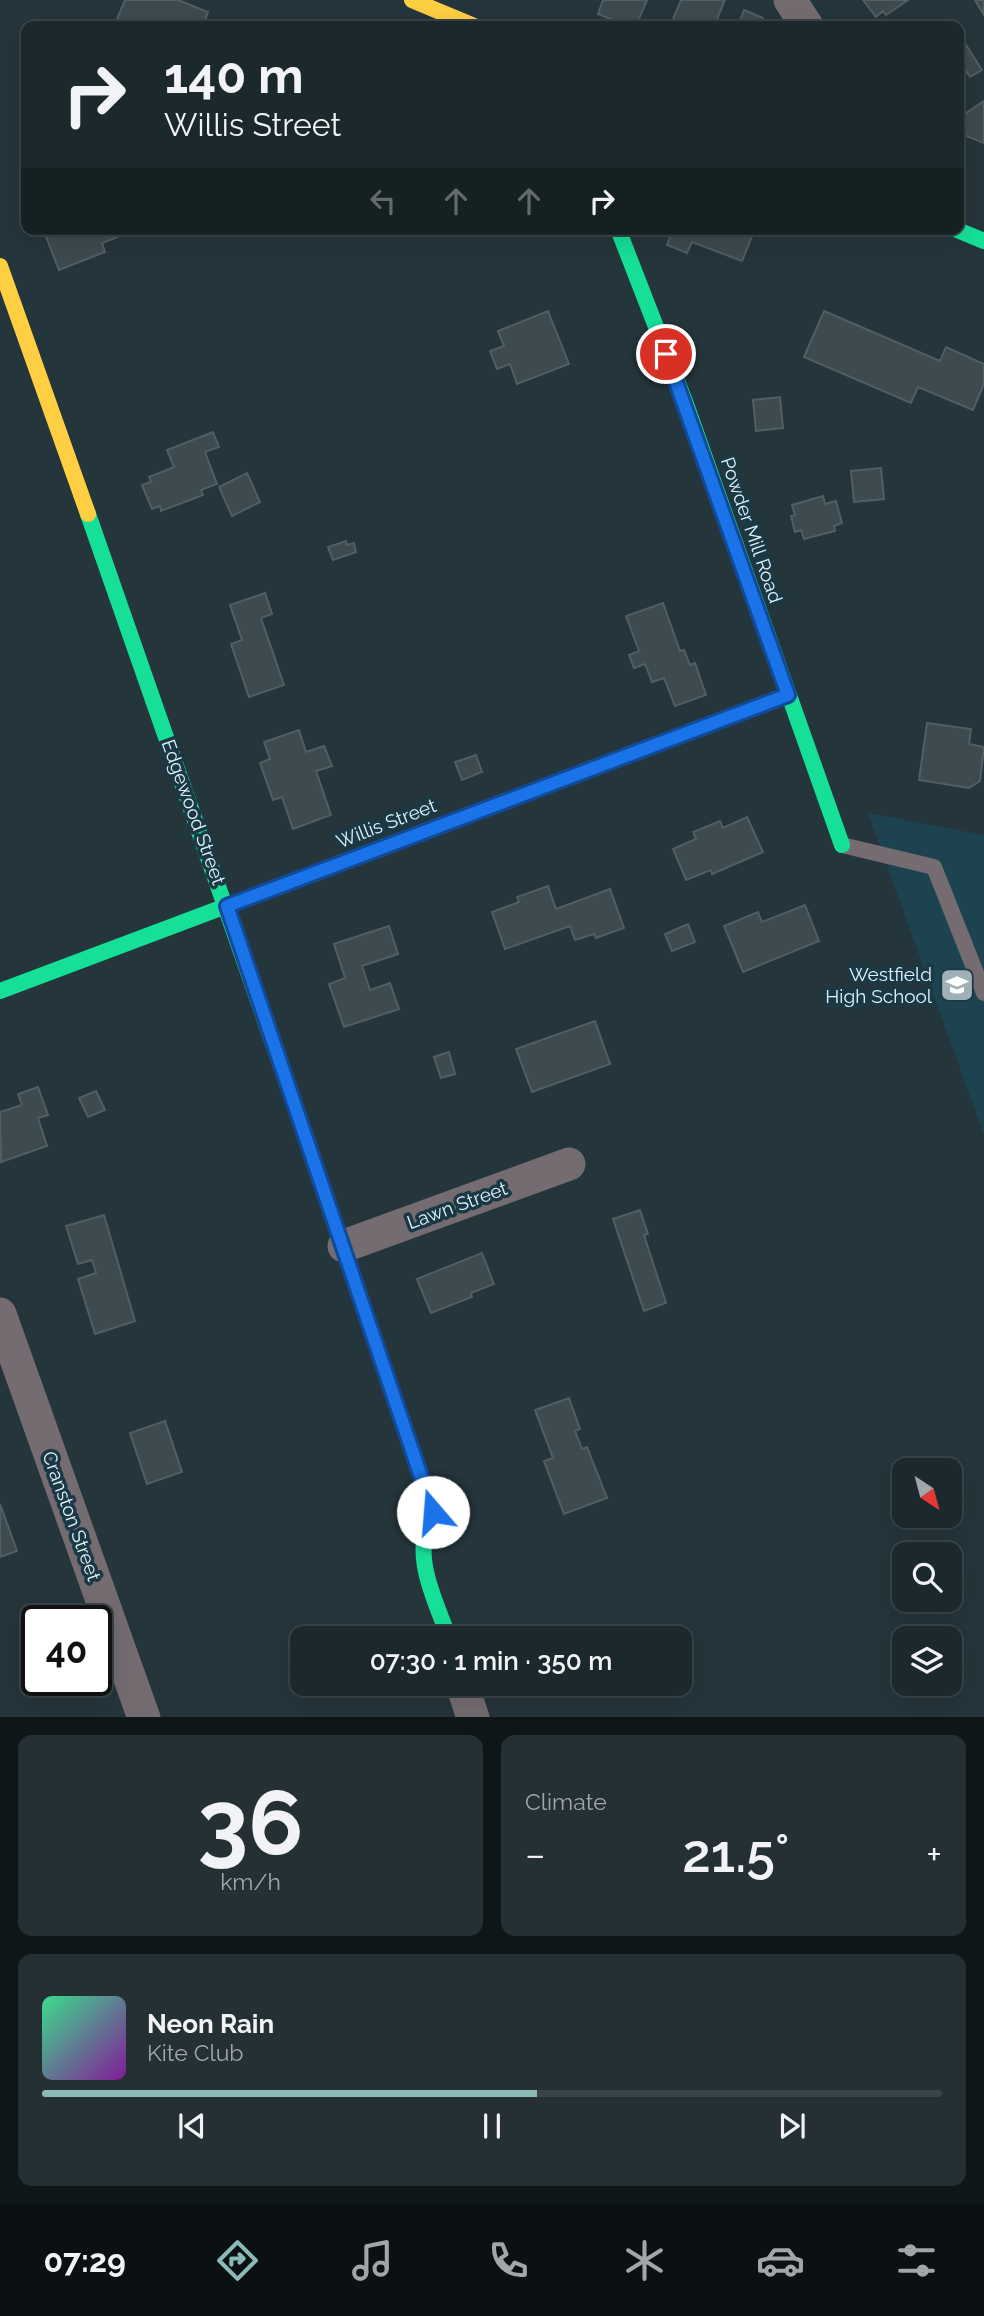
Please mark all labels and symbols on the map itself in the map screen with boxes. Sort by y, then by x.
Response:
pin [636,324,696,384]
street label: Powder Mill Road [717,454,787,606]
street label: Edgewood Street [158,736,231,888]
street label: Willis Street [333,794,440,852]
place label: Westfield High School [825,963,933,1007]
school or university icon: Westfield High School [938,966,976,1004]
street label: Lawn Street [404,1176,511,1233]
street label: Cranston Street [38,1448,106,1584]
north arrow [892,1458,962,1528]
position arrow [396,1475,470,1549]
speed limit sign: 40 [21,1605,112,1696]

